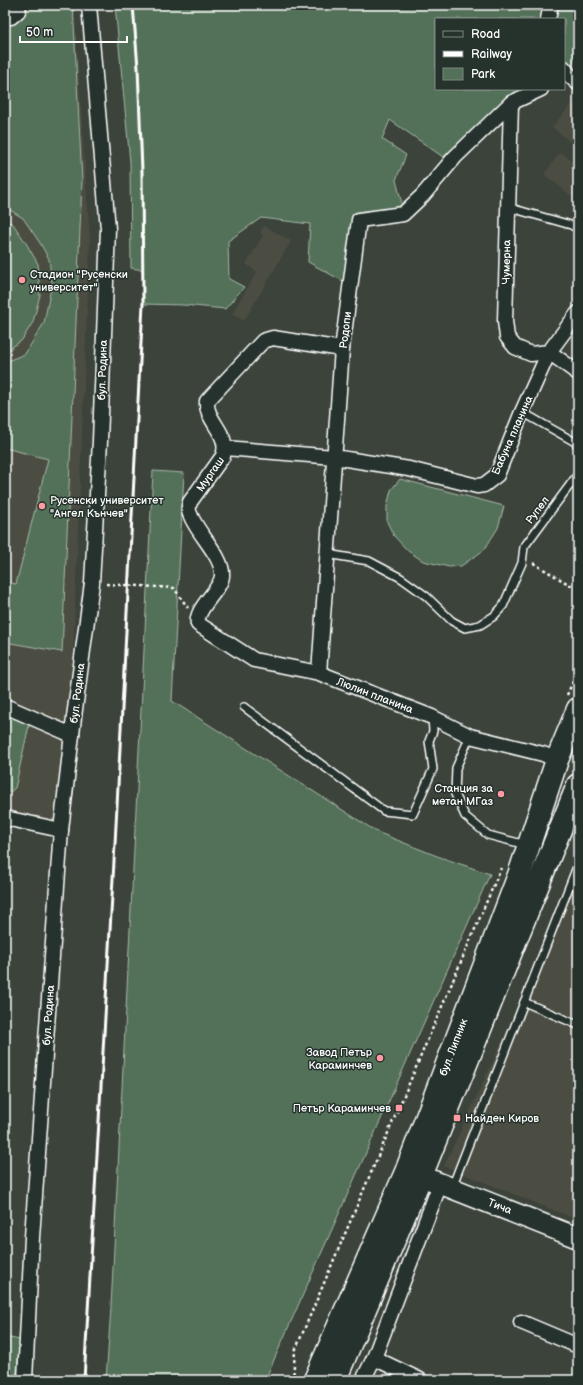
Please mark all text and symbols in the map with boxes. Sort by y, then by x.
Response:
scale bar [20,18,127,44]
legend [435,18,565,90]
text: 50 m [26,25,53,40]
text: Road [471,27,500,42]
text: Railway [471,47,513,62]
text: Park [471,67,495,82]
street label: Чумерна [500,239,513,284]
place label: Стадион "Русенски университет" [30,268,128,294]
marker: Стадион "Русенски университет" [17,275,27,285]
street label: Родопи [337,311,354,349]
street label: бул. Родина [95,339,110,400]
street label: Бабуна планина [489,393,536,477]
street label: Мургаш [194,454,227,494]
place label: Русенски университет "Ангел Кънчев" [50,494,164,520]
street label: Рупел [523,494,552,527]
marker: Русенски университет "Ангел Кънчев" [37,501,47,511]
street label: бул. Родина [67,662,88,724]
street label: Люлин планина [334,675,415,716]
place label: Станция за метан МГаз [432,782,493,808]
marker: Станция за метан МГаз [496,789,506,799]
street label: бул. Родина [40,984,57,1046]
street label: бул. Липник [437,1017,470,1078]
place label: Завод Петър Караминчев [306,1046,373,1072]
marker: Завод Петър Караминчев [375,1053,385,1063]
place label: Петър Караминчев [293,1102,391,1115]
marker: Петър Караминчев [394,1103,404,1113]
place label: Найден Киров [465,1112,539,1125]
marker: Найден Киров [452,1113,462,1123]
street label: Тича [486,1196,514,1217]

